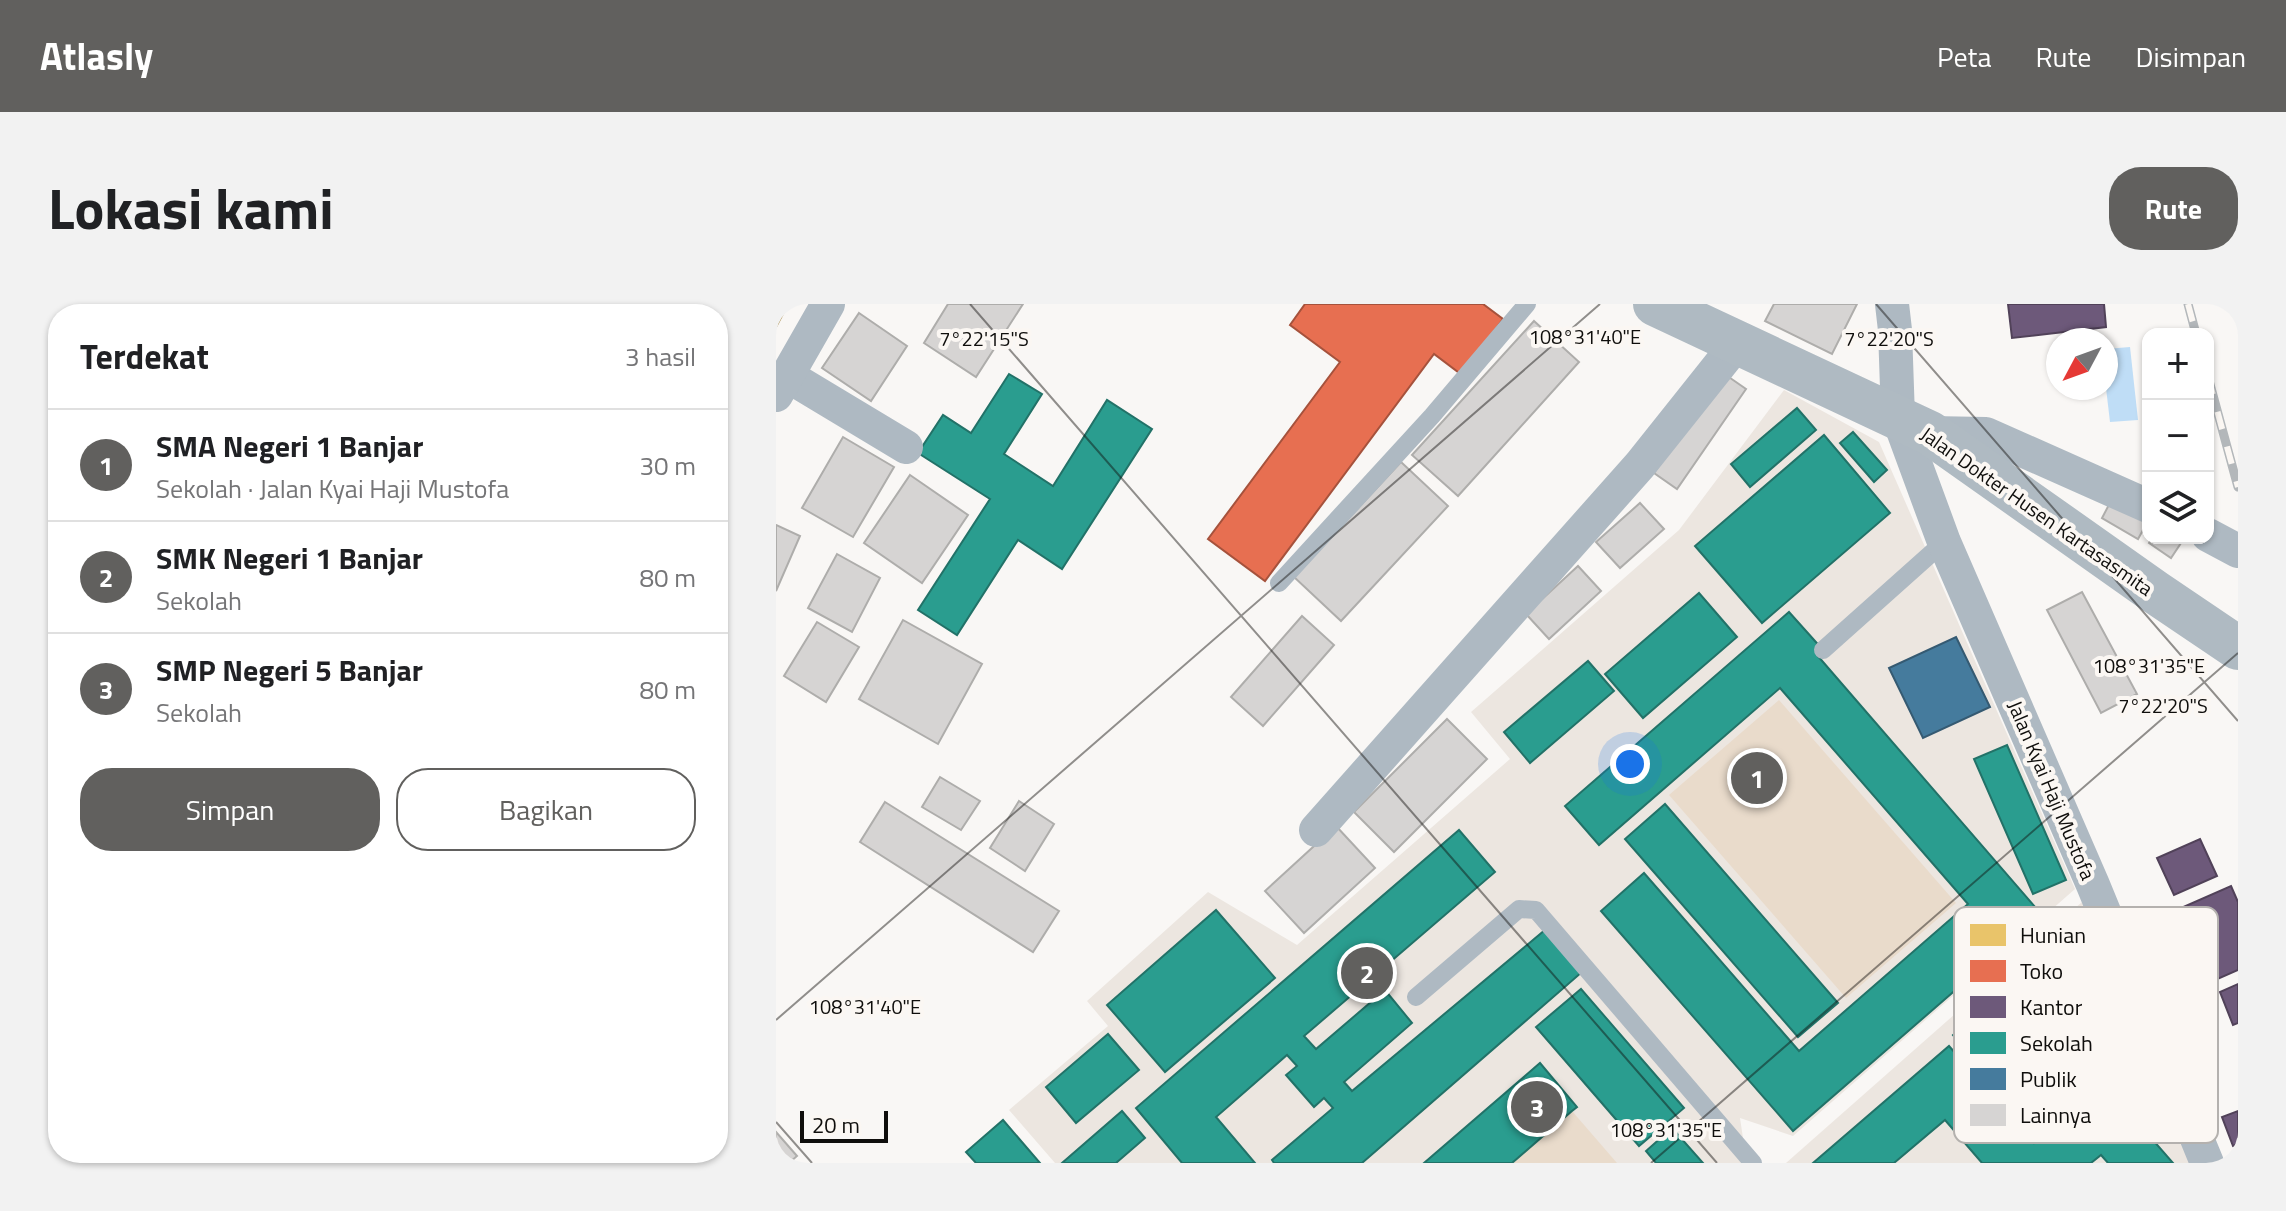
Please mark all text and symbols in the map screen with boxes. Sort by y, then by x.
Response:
text: Atlasly [40,27,153,85]
text: Peta [1937,35,1991,78]
text: Rute [2035,35,2091,78]
text: Disimpan [2135,35,2246,78]
text: Lokasi kami [48,166,334,251]
button: Rute [2109,167,2238,250]
text: 108°31'40"E [1529,321,1641,352]
text: 7°22'15"S [939,323,1029,354]
text: 7°22'20"S [1844,323,1934,354]
north arrow [2046,328,2118,400]
map controls [2142,328,2214,544]
button: + [2142,328,2214,400]
text: Terdekat [80,330,209,382]
text: 3 hasil [625,337,696,376]
button: − [2142,400,2214,472]
street label: Jalan Dokter Husen Kartasasmita [1914,419,2160,603]
text: SMA Negeri 1 Banjar [156,423,423,469]
text: 1 [99,446,113,485]
text: 30 m [639,446,696,485]
text: Sekolah · Jalan Kyai Haji Mustofa [156,469,509,508]
button: layers [2142,472,2214,544]
text: SMK Negeri 1 Banjar [156,535,423,581]
text: 2 [99,558,113,597]
text: 80 m [639,558,696,597]
text: Sekolah [156,581,242,620]
text: SMP Negeri 5 Banjar [156,647,423,693]
text: 108°31'35"E [2093,650,2205,681]
text: 3 [99,670,113,709]
text: 80 m [639,670,696,709]
text: 7°22'20"S [2118,690,2208,721]
text: Sekolah [156,693,242,732]
street label: Jalan Kyai Haji Mustofa [2000,695,2104,885]
your location [1610,744,1650,784]
pin: 1 [1731,748,1783,808]
button: Simpan [80,768,380,851]
button: Bagikan [396,768,696,851]
legend [1954,907,2218,1143]
text: Hunian [2020,918,2086,952]
pin: 2 [1341,943,1393,1003]
text: Toko [2020,954,2063,988]
text: Kantor [2020,990,2083,1024]
text: 108°31'40"E [809,991,921,1022]
text: Sekolah [2020,1026,2093,1060]
text: Publik [2020,1062,2077,1096]
pin: 3 [1511,1077,1563,1137]
text: Lainnya [2020,1098,2091,1132]
scale bar [800,1107,888,1143]
text: 20 m [812,1108,860,1142]
text: 108°31'35"E [1610,1114,1722,1145]

